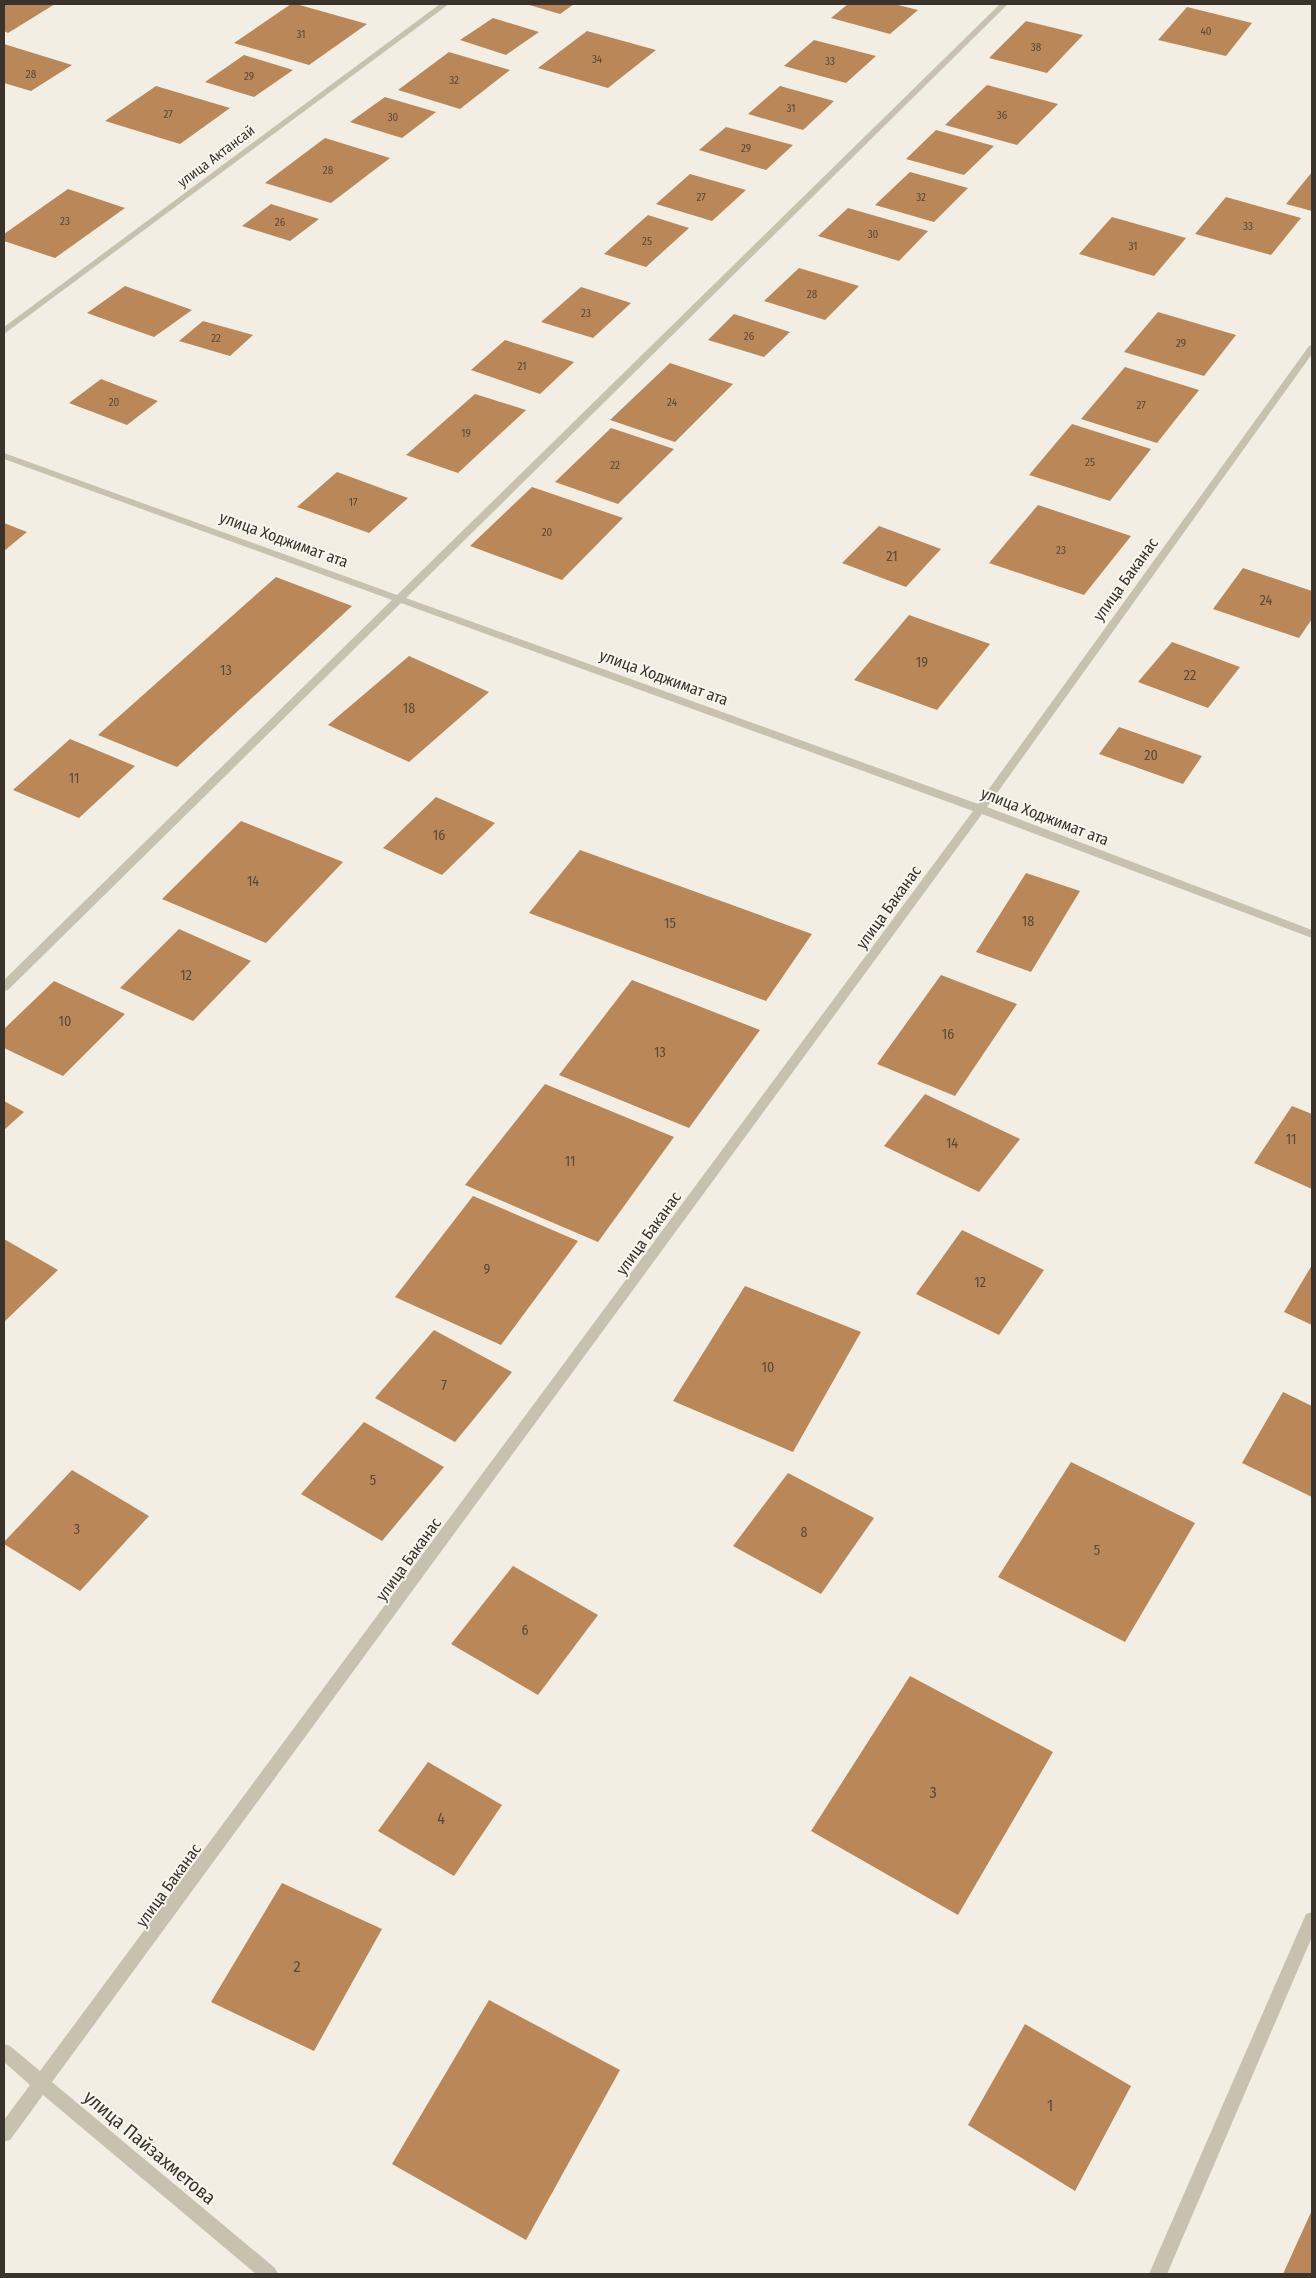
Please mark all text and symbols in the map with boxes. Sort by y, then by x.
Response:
house number: 40 [1200,25,1212,38]
house number: 31 [297,28,306,41]
house number: 38 [1031,41,1042,54]
house number: 34 [592,53,603,66]
house number: 33 [825,55,835,68]
house number: 28 [26,68,37,81]
house number: 29 [244,70,254,83]
house number: 32 [449,74,459,87]
house number: 31 [787,102,796,115]
house number: 27 [163,108,173,121]
house number: 36 [997,109,1008,122]
house number: 30 [388,111,399,124]
street label: улица Актансай [174,122,258,191]
house number: 29 [741,142,751,155]
house number: 28 [323,164,334,177]
house number: 27 [696,191,706,204]
house number: 32 [916,191,926,204]
house number: 23 [60,215,70,228]
house number: 26 [275,216,286,229]
house number: 33 [1243,220,1253,233]
house number: 30 [868,228,879,241]
house number: 25 [642,235,652,248]
house number: 31 [1129,240,1138,253]
house number: 28 [807,288,818,301]
house number: 23 [581,307,591,320]
house number: 26 [744,330,755,343]
house number: 22 [211,332,221,345]
house number: 29 [1176,337,1186,350]
house number: 21 [518,360,526,373]
house number: 20 [109,396,120,409]
house number: 24 [667,396,678,409]
house number: 27 [1136,399,1146,412]
house number: 19 [461,427,471,440]
house number: 25 [1085,456,1095,469]
house number: 22 [610,459,620,472]
house number: 17 [349,496,358,509]
street label: улица Ходжимат ата [217,507,351,572]
house number: 20 [542,526,553,539]
street label: улица Баканас [1089,534,1162,625]
house number: 23 [1056,544,1066,557]
house number: 21 [886,548,898,565]
house number: 24 [1260,592,1273,609]
street label: улица Ходжимат ата [597,645,731,710]
house number: 19 [916,654,928,671]
house number: 13 [220,662,232,679]
house number: 22 [1184,667,1196,684]
house number: 18 [403,700,415,717]
house number: 20 [1144,747,1158,764]
house number: 11 [69,770,79,787]
street label: улица Ходжимат ата [978,783,1112,850]
house number: 16 [433,827,445,844]
street label: улица Баканас [852,862,925,953]
house number: 14 [247,873,259,890]
house number: 18 [1022,913,1034,930]
house number: 15 [664,915,676,932]
house number: 12 [180,967,192,984]
house number: 10 [59,1013,71,1030]
house number: 16 [942,1026,954,1043]
house number: 13 [654,1044,666,1061]
house number: 11 [1286,1131,1296,1148]
house number: 14 [946,1135,958,1152]
house number: 11 [565,1153,575,1170]
street label: улица Баканас [612,1188,685,1279]
house number: 9 [484,1261,491,1278]
house number: 12 [974,1274,986,1291]
house number: 10 [762,1359,774,1376]
house number: 7 [441,1377,447,1394]
house number: 5 [370,1472,376,1489]
street label: улица Баканас [372,1514,445,1605]
house number: 3 [74,1521,80,1538]
house number: 8 [801,1524,808,1541]
house number: 5 [1094,1542,1100,1559]
house number: 6 [522,1622,529,1639]
house number: 3 [929,1783,937,1802]
house number: 4 [437,1809,445,1828]
street label: улица Баканас [132,1840,205,1931]
house number: 2 [293,1957,301,1976]
street label: улица Пайзахметова [79,2085,220,2209]
house number: 1 [1047,2096,1053,2115]

